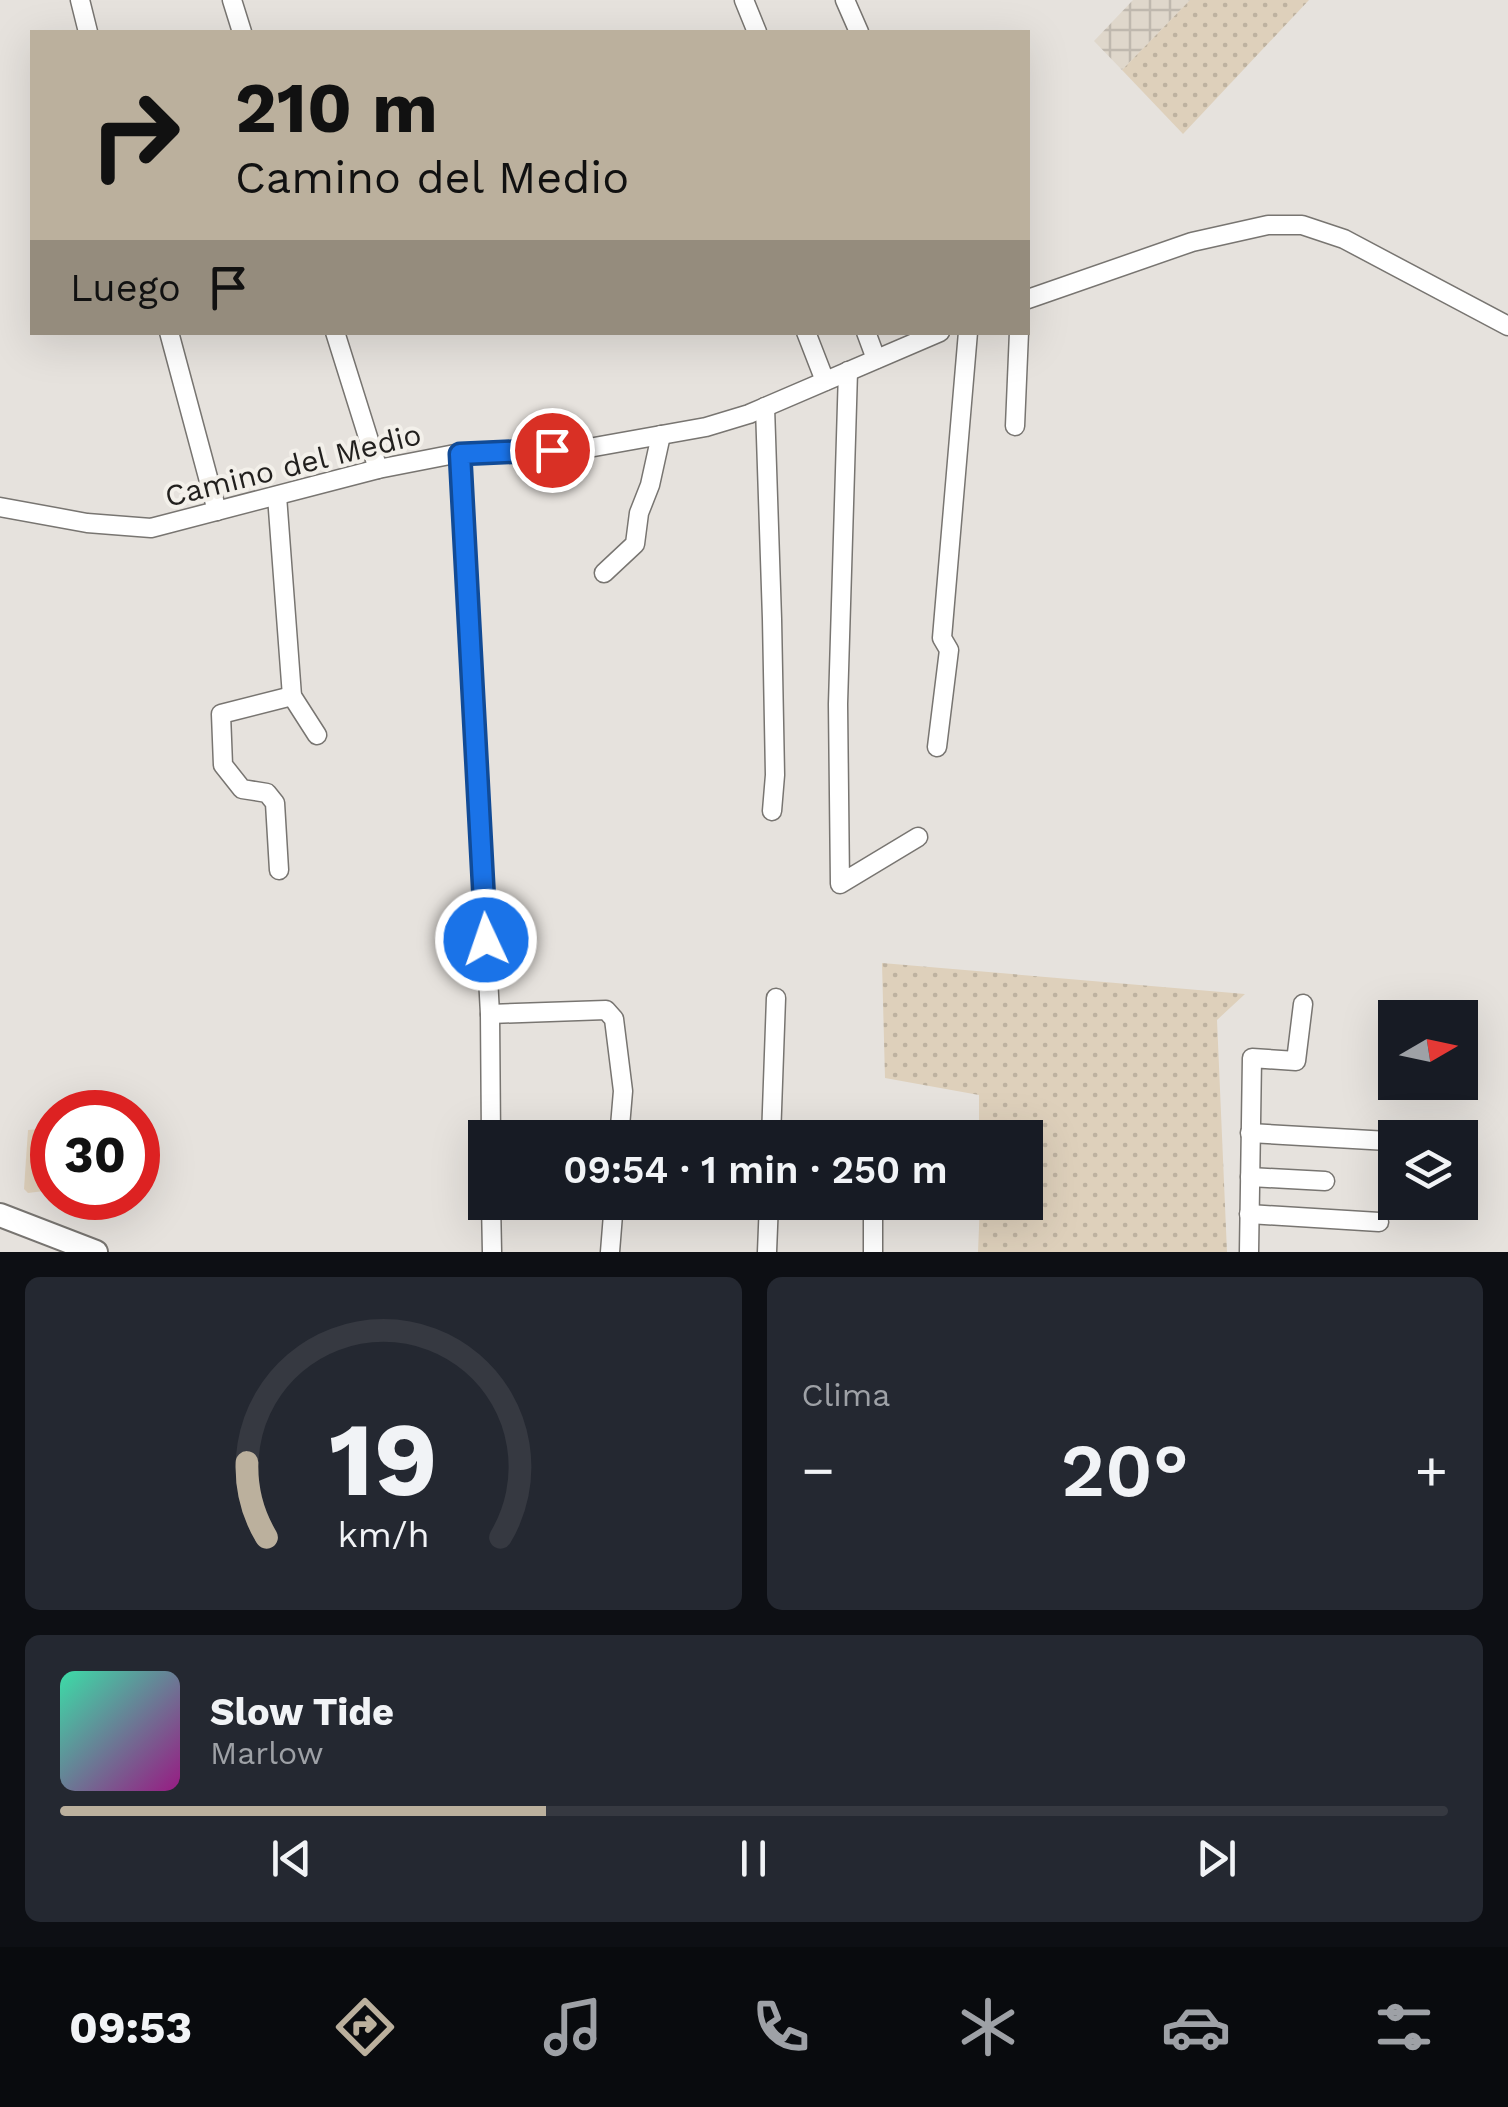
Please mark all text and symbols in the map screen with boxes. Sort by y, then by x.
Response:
text: 210 m [235,67,438,149]
icon: right [70,70,200,200]
text: Camino del Medio [235,151,629,204]
icon: arrive [201,260,256,315]
text: Luego [70,266,181,310]
pin [510,408,595,493]
street label: Camino del Medio [161,416,425,514]
icon: arrive [525,423,580,478]
position arrow [434,888,538,992]
north arrow [1378,1000,1478,1100]
map controls [1378,1000,1478,1220]
speed limit sign: 30 [30,1090,160,1220]
button: layers [1378,1120,1478,1220]
text: 09:54 · 1 min · 250 m [563,1148,948,1192]
text: Clima [802,1376,890,1414]
text: 19 [329,1398,438,1520]
text: 20° [1061,1426,1189,1514]
text: − [802,1438,835,1502]
text: + [1415,1438,1448,1502]
text: km/h [337,1514,429,1556]
text: Slow Tide [210,1690,394,1734]
text: Marlow [210,1734,324,1772]
icon: previous [264,1831,319,1886]
icon: pause [726,1831,781,1886]
icon: next [1189,1831,1244,1886]
icon: directions [330,1992,400,2062]
icon: music [538,1992,608,2062]
icon: phone [746,1992,816,2062]
icon: climate [953,1992,1023,2062]
icon: car [1161,1992,1231,2062]
icon: filters [1369,1992,1439,2062]
text: 09:53 [69,2001,192,2054]

